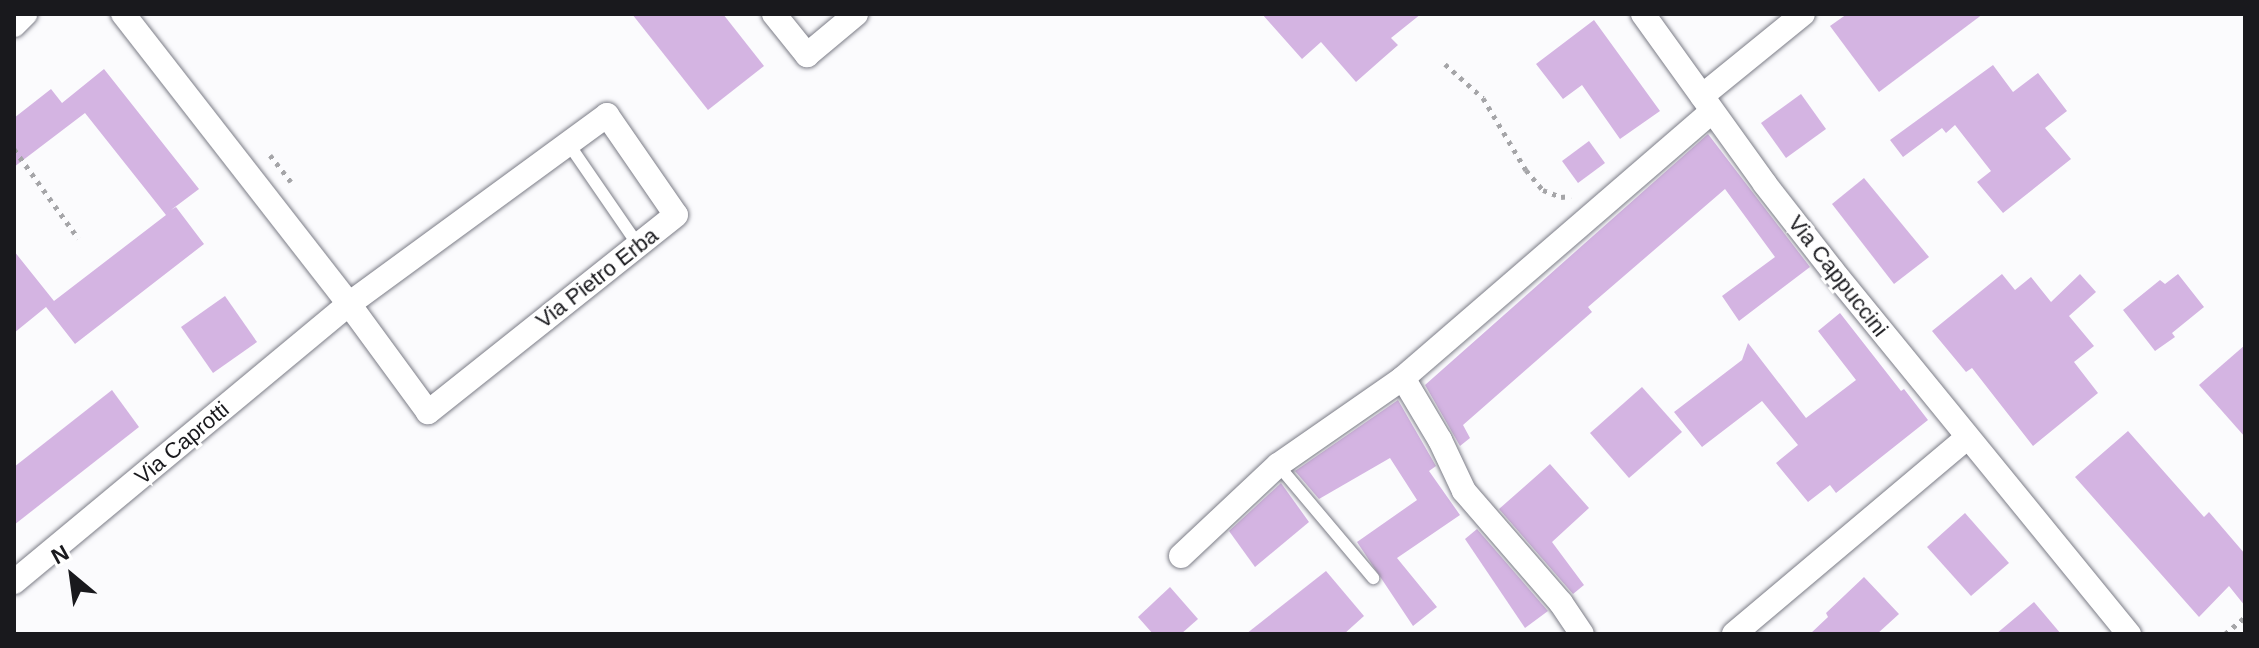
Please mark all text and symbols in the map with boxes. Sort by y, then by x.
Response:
street label: Via Cappuccini [1783,210,1893,342]
street label: Via Pietro Erba [531,222,663,334]
street label: Via Caprotti [130,396,234,490]
north arrow [32,536,112,616]
text: N [47,540,73,569]

